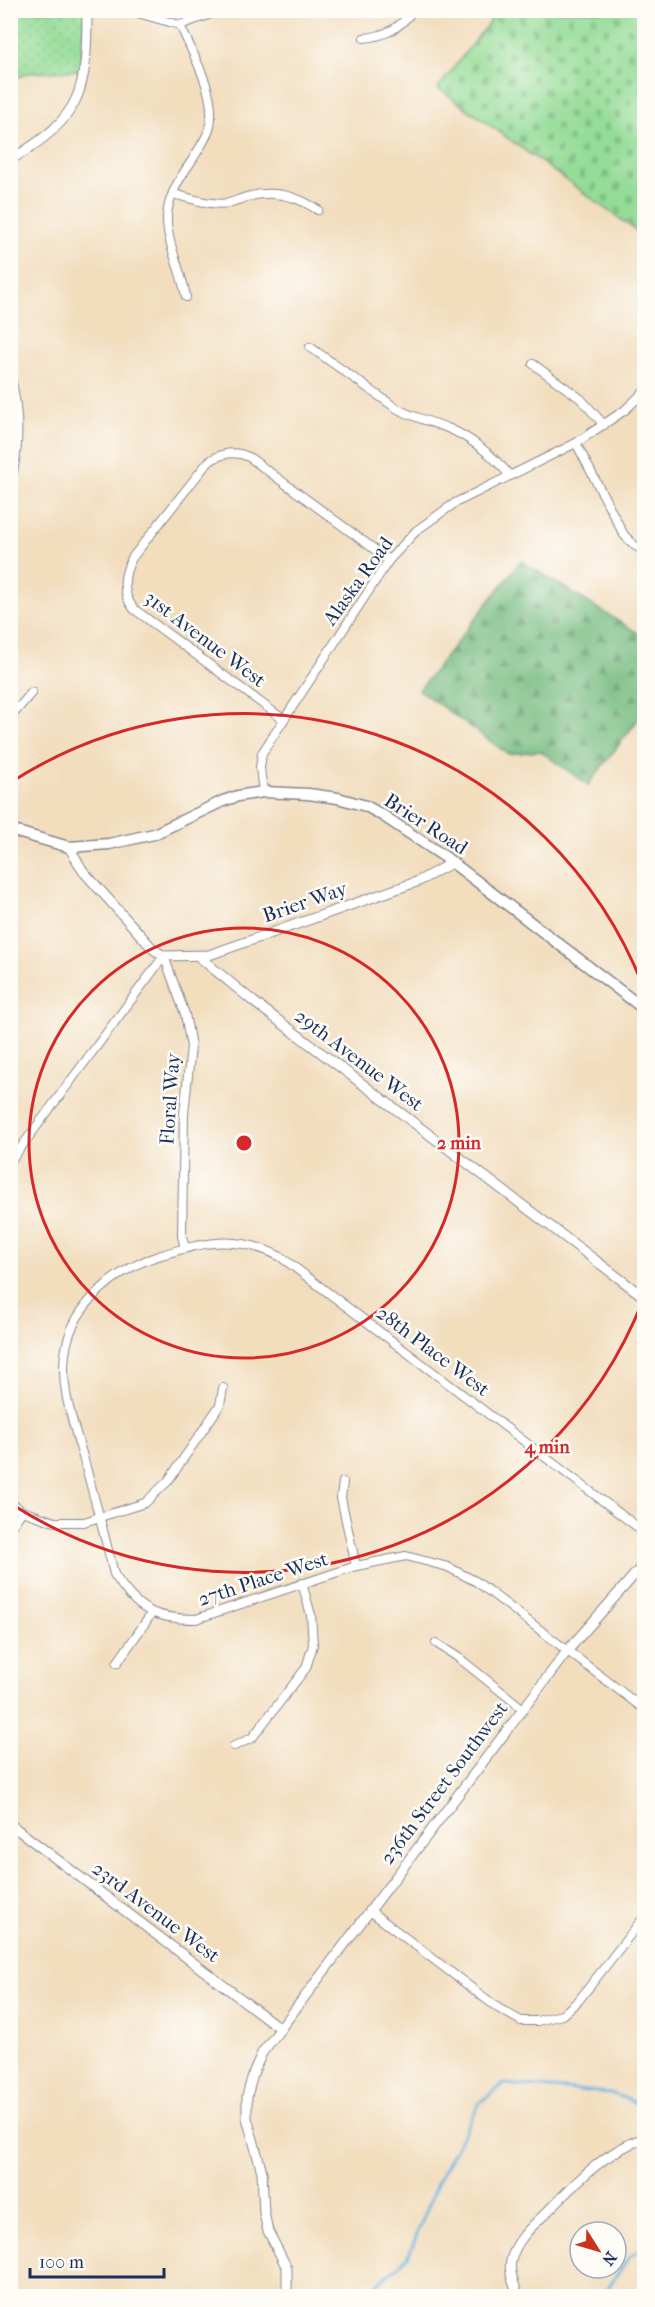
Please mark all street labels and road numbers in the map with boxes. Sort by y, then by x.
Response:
street label: Alaska Road [318,532,398,630]
street label: 31st Avenue West [140,586,270,692]
street label: Brier Road [380,789,473,860]
street label: Brier Way [260,876,352,927]
street label: 29th Avenue West [290,1004,428,1116]
street label: Floral Way [155,1051,185,1146]
street label: 28th Place West [372,1301,494,1401]
street label: 27th Place West [195,1547,331,1611]
street label: 236th Street Southwest [375,1697,513,1869]
street label: 23rd Avenue West [88,1857,224,1967]

